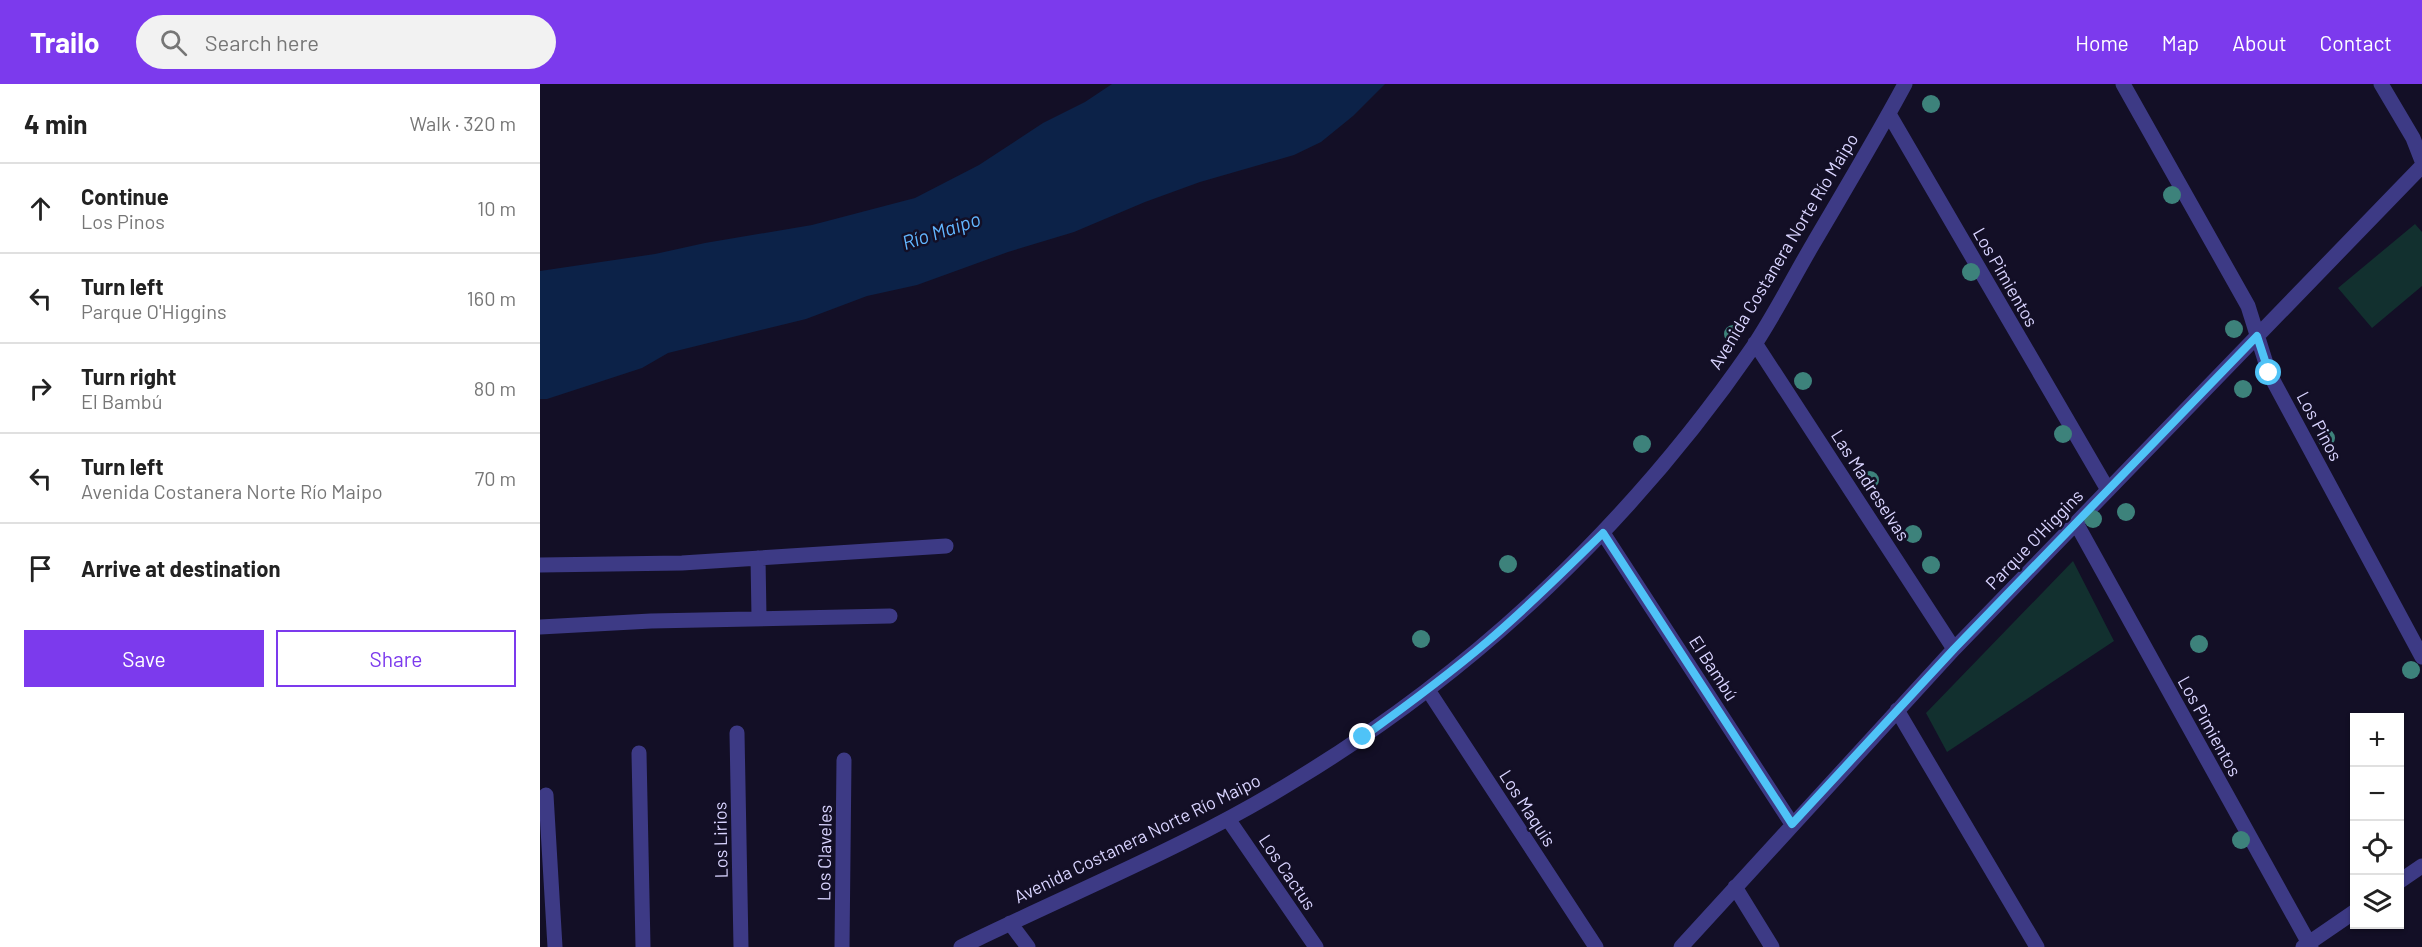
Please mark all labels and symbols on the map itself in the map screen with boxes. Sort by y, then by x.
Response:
street label: Avenida Costanera Norte Río Maipo [1704,129,1862,373]
water label: Río Maipo [899,206,983,254]
street label: Los Pimientos [1969,223,2043,331]
route start [2255,359,2281,385]
street label: Los Pinos [2293,387,2347,465]
street label: Las Madreselvas [1827,425,1915,545]
street label: Parque O'Higgins [1981,484,2087,594]
street label: El Bambú [1685,631,1743,705]
street label: Los Pimientos [2173,672,2247,780]
route end [1349,723,1375,749]
street label: Los Maquis [1495,765,1561,851]
street label: Avenida Costanera Norte Río Maipo [1010,769,1264,907]
street label: Los Lirios [708,801,732,879]
street label: Los Claveles [812,805,836,901]
street label: Los Cactus [1255,830,1321,914]

